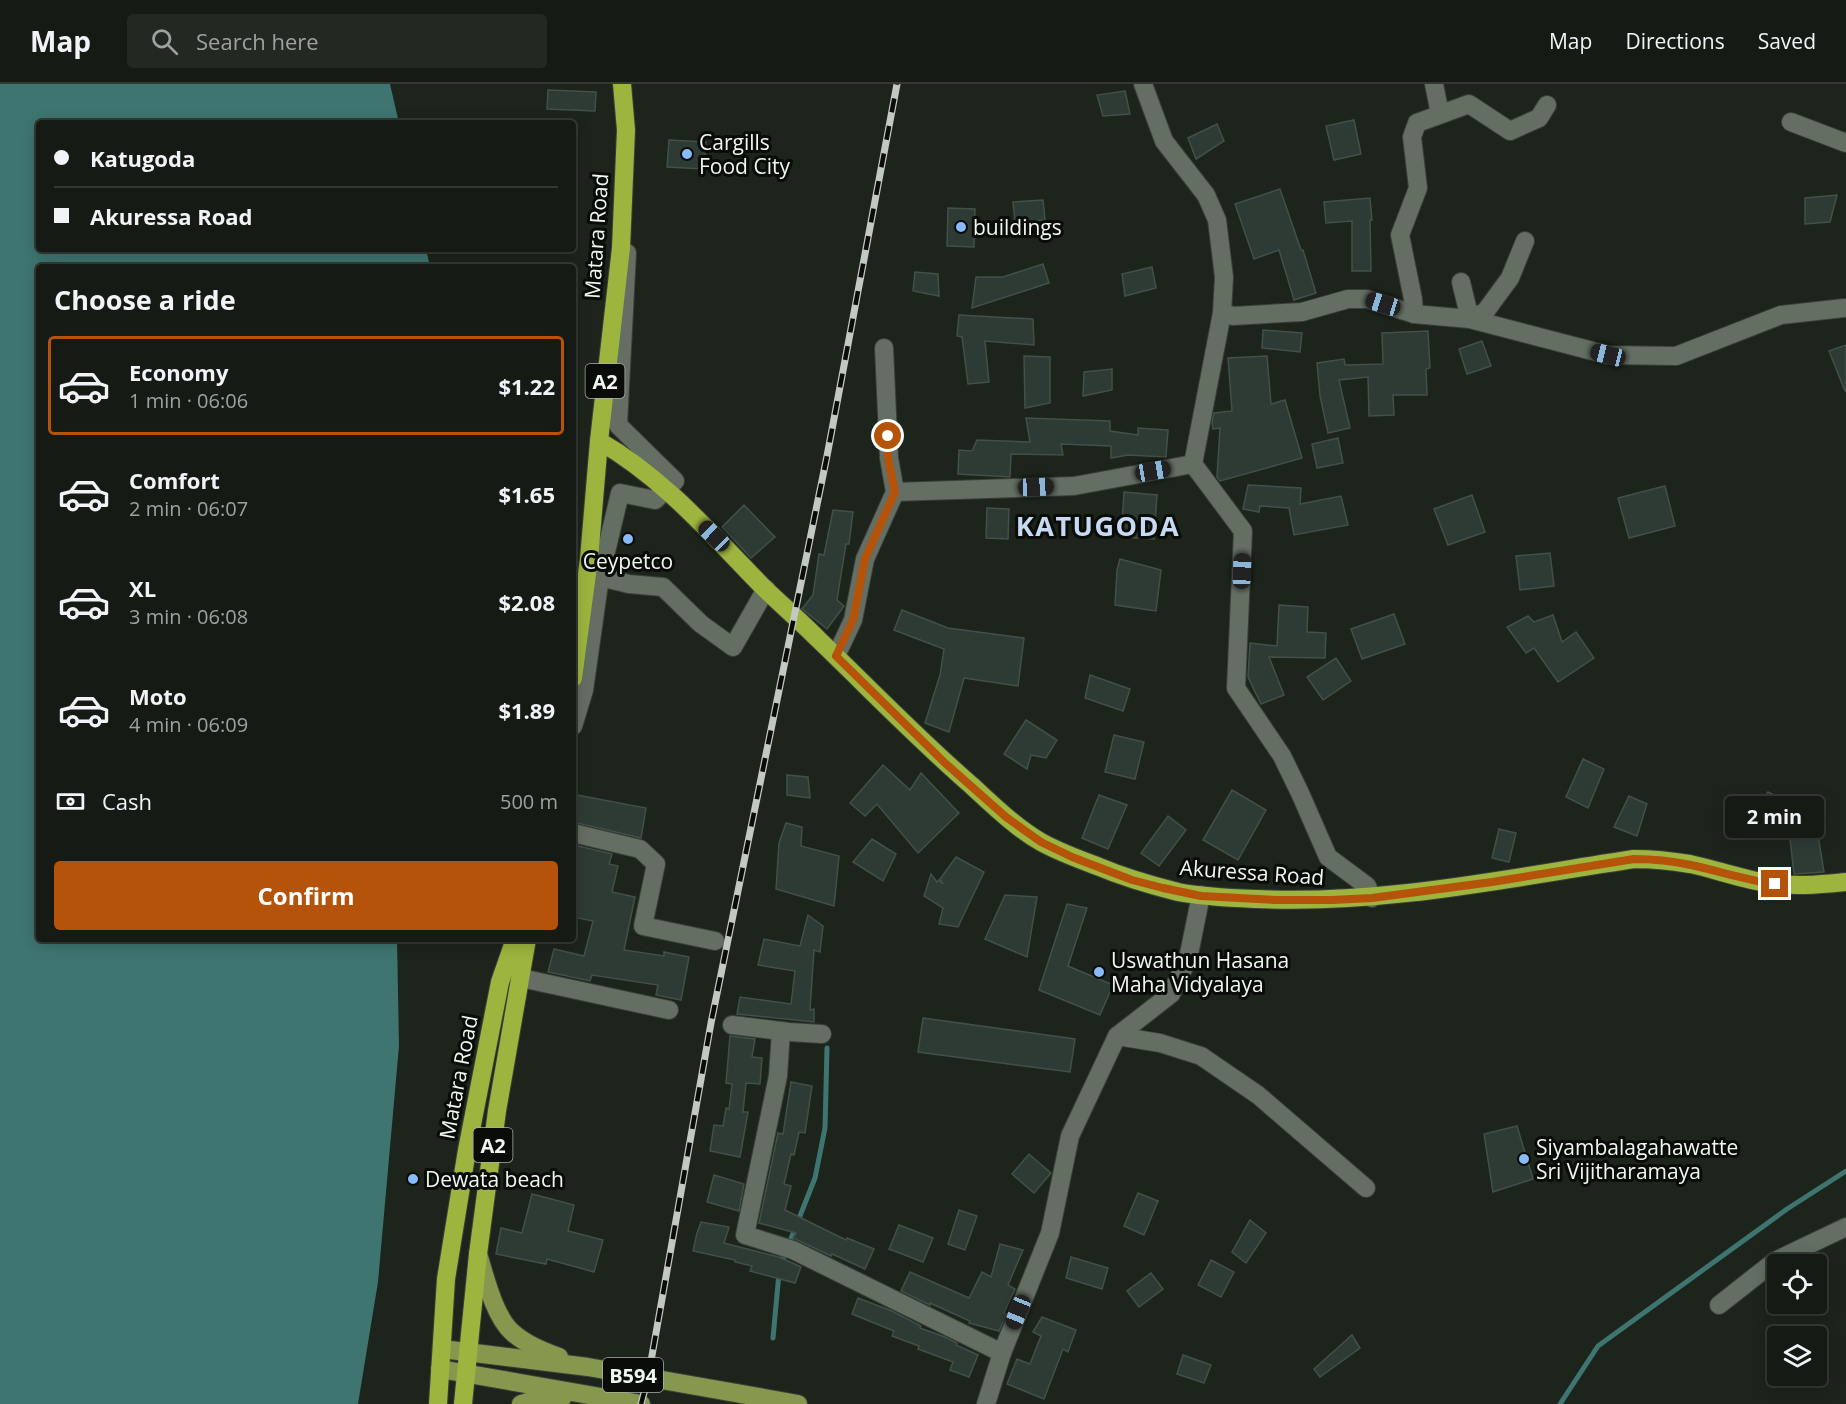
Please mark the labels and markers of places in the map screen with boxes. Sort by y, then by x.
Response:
place label: Cargills Food City [699,128,790,180]
marker: Cargills Food City [680,147,694,161]
place label: buildings [973,213,1062,241]
marker: buildings [954,220,968,234]
marker: Ceypetco [621,532,635,546]
place label: Ceypetco [583,547,673,575]
place label: Uswathun Hasana Maha Vidyalaya [1111,946,1289,998]
marker: Uswathun Hasana Maha Vidyalaya [1092,965,1106,979]
place label: Siyambalagahawatte Sri Vijitharamaya [1536,1133,1738,1185]
marker: Siyambalagahawatte Sri Vijitharamaya [1517,1152,1531,1166]
place label: Dewata beach [425,1165,564,1193]
marker: Dewata beach [406,1172,420,1186]

